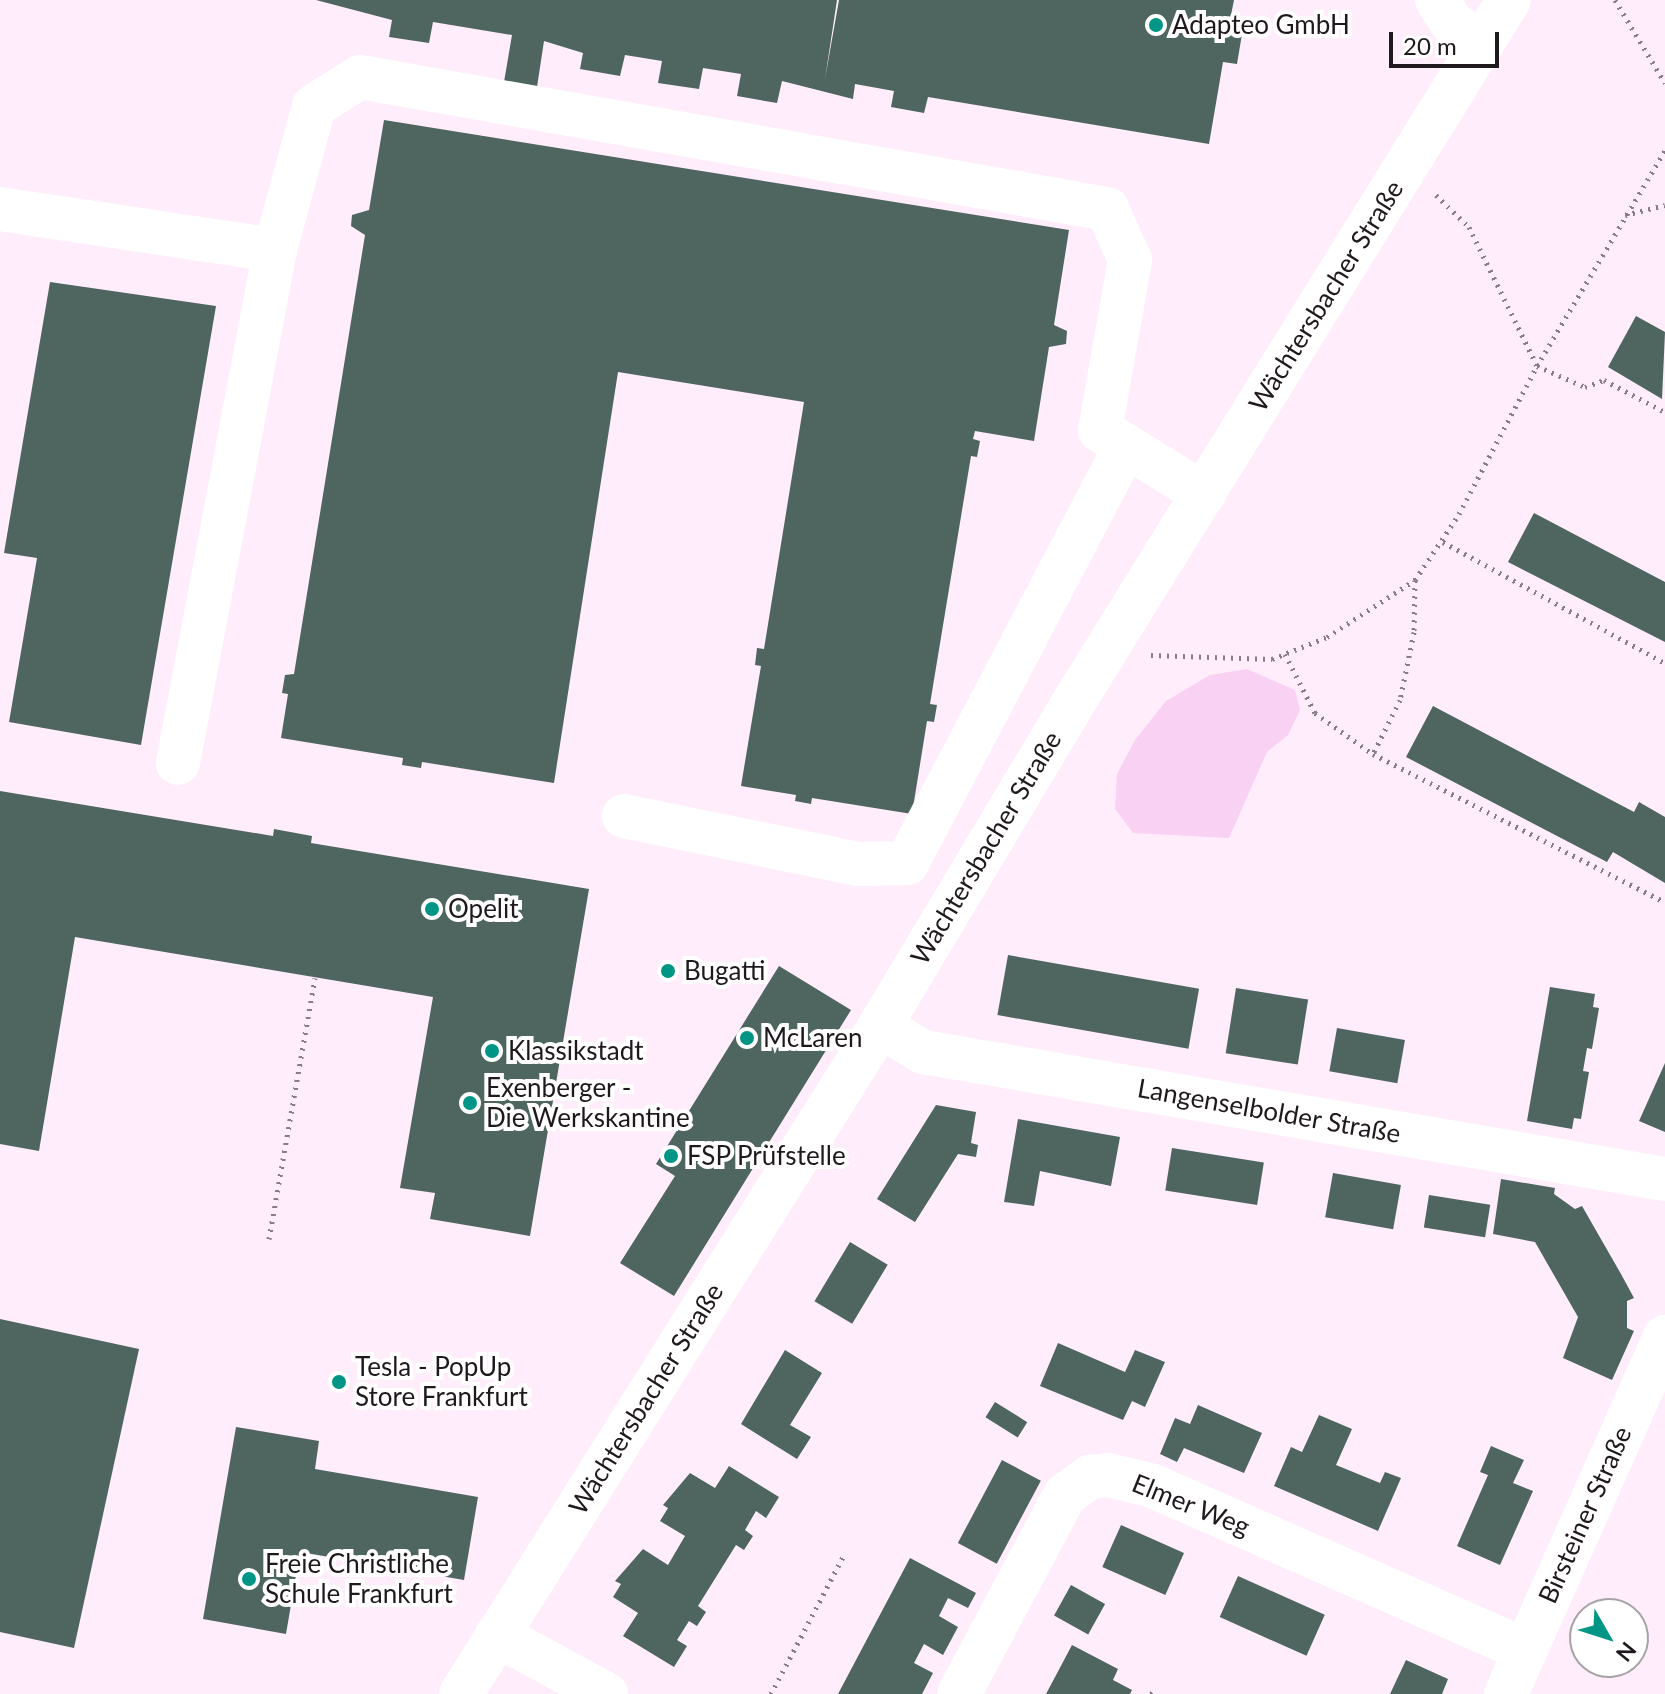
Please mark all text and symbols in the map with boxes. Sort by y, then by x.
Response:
place label: Adapteo GmbH [1172,9,1350,41]
marker: Adapteo GmbH [1147,16,1165,34]
scale bar [1393,16,1503,66]
text: 20 m [1403,31,1457,60]
street label: Wächtersbacher Straße [1242,175,1410,417]
street label: Wächtersbacher Straße [904,726,1068,970]
place label: Opelit [448,893,519,925]
marker: Opelit [423,900,441,918]
place label: Bugatti [684,955,765,987]
marker: Bugatti [659,962,677,980]
place label: McLaren [763,1022,862,1054]
marker: McLaren [738,1029,756,1047]
place label: Klassikstadt [508,1035,644,1067]
marker: Klassikstadt [483,1042,501,1060]
place label: Exenberger - Die Werkskantine [486,1072,690,1134]
street label: Langenselbolder Straße [1135,1072,1403,1150]
marker: Exenberger - Die Werkskantine [461,1094,479,1112]
place label: FSP Prüfstelle [687,1140,846,1172]
marker: FSP Prüfstelle [662,1147,680,1165]
street label: Wächtersbacher Straße [562,1278,730,1520]
place label: Tesla - PopUp Store Frankfurt [355,1351,528,1412]
marker: Tesla - PopUp Store Frankfurt [330,1373,348,1391]
street label: Birsteiner Straße [1532,1421,1638,1609]
street label: Elmer Weg [1127,1467,1255,1543]
place label: Freie Christliche Schule Frankfurt [265,1548,453,1610]
marker: Freie Christliche Schule Frankfurt [240,1570,258,1588]
north arrow [1569,1598,1649,1678]
text: N [1611,1637,1642,1667]

